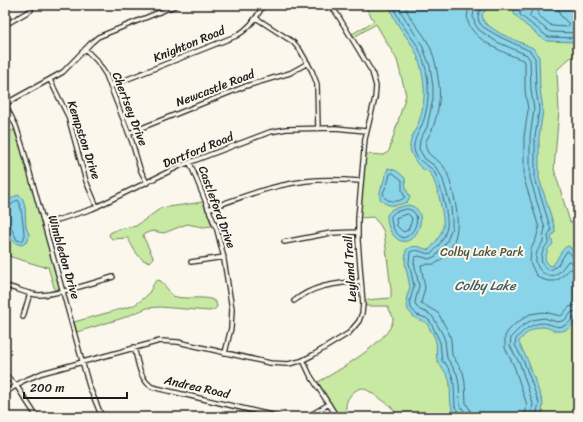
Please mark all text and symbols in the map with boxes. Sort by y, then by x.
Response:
street label: Knighton Road [150,19,229,68]
street label: Newcastle Road [172,63,258,113]
street label: Chertsey Drive [106,69,154,149]
street label: Kempston Drive [61,98,107,182]
street label: Dartford Road [159,126,237,174]
street label: Castleford Drive [192,163,242,251]
street label: Wimbledon Drive [41,212,87,302]
street label: Leyland Trail [337,234,363,303]
park label: Colby Lake Park [440,241,524,263]
water label: Colby Lake [454,274,517,297]
street label: Andrea Road [161,369,233,406]
scale bar [24,374,127,400]
text: 200 m [30,377,64,399]

